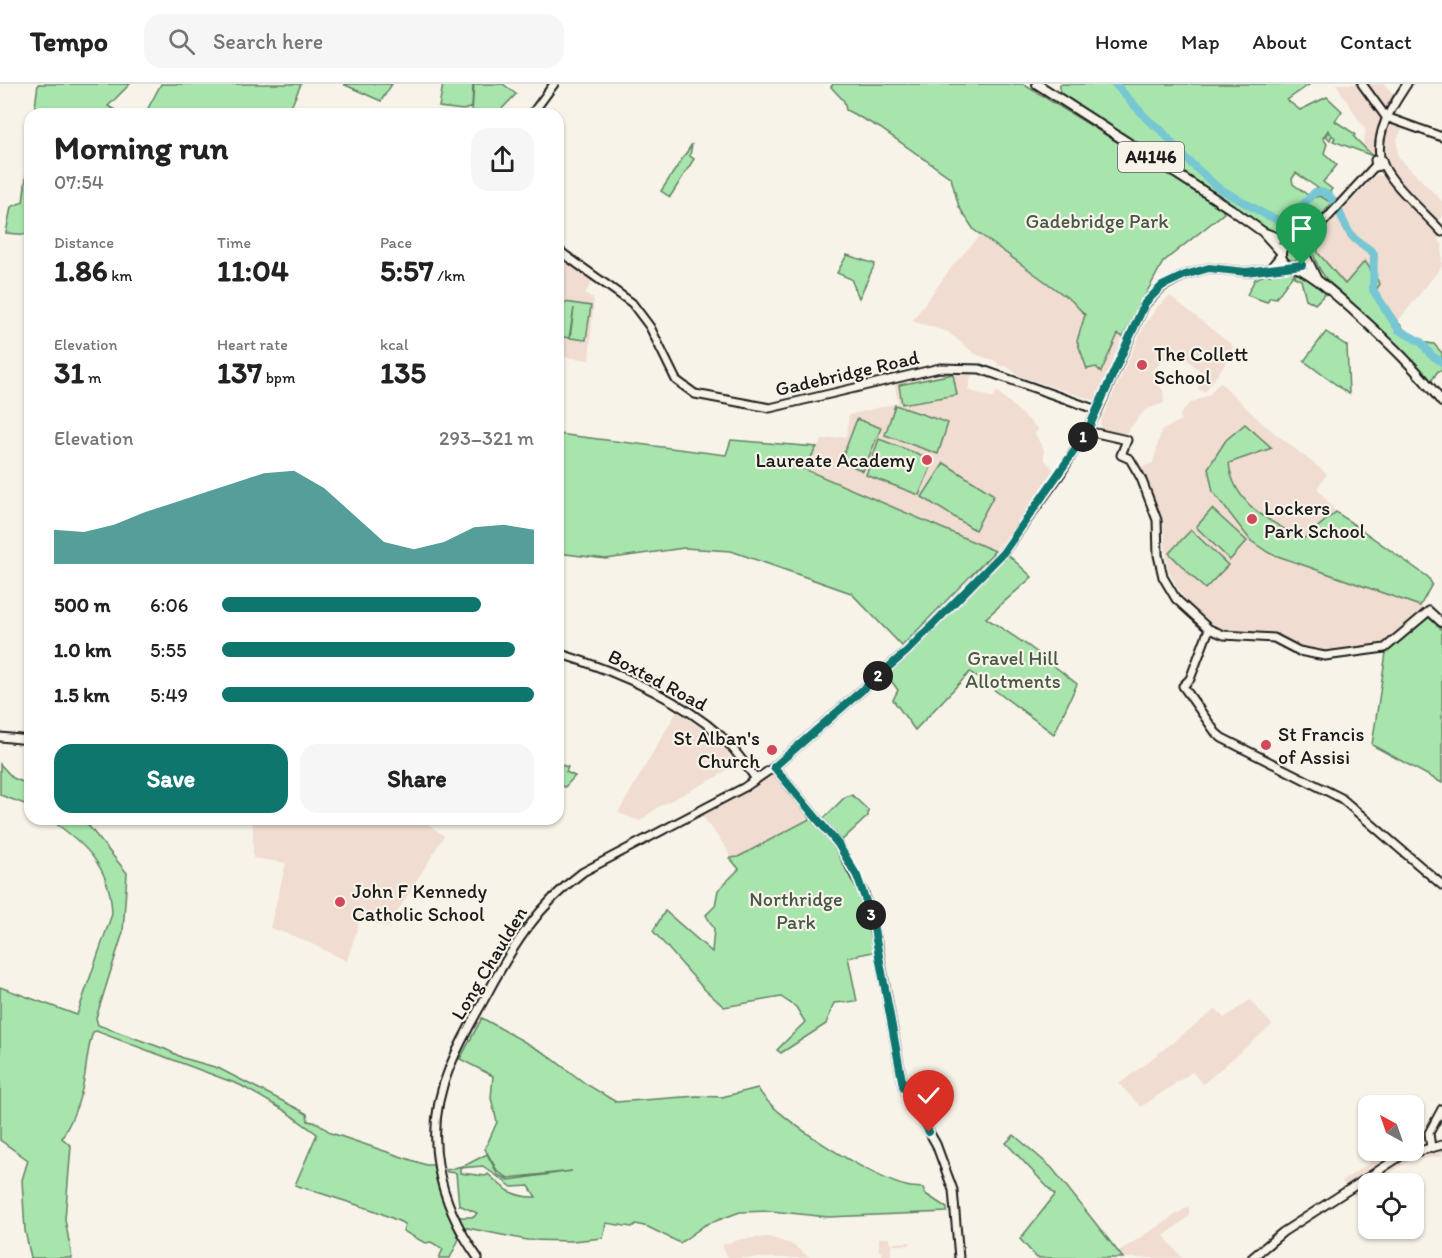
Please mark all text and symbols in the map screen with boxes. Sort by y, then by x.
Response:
search box [144,14,564,68]
text: Tempo [30,24,108,58]
icon: search [165,25,198,58]
text: Search here [213,28,323,55]
text: Home [1095,29,1148,54]
text: Map [1181,29,1220,54]
text: About [1253,29,1307,54]
text: Contact [1340,29,1412,54]
text: Morning run [54,128,229,167]
button: share [471,128,534,191]
road number: A4146 [1118,142,1184,172]
text: 07:54 [54,170,104,194]
pin [1276,203,1327,265]
park label: Gadebridge Park [1026,209,1169,233]
icon: arrive [1285,212,1318,245]
text: Distance [54,233,114,252]
text: Time [217,233,251,252]
text: Pace [380,233,412,252]
text: 1.86 [54,252,108,289]
text: 11:04 [217,252,289,289]
text: 5:57 [380,252,434,289]
text: km [108,266,132,285]
text: /km [434,266,465,285]
text: Elevation [54,335,118,354]
text: Heart rate [217,335,288,354]
text: kcal [380,335,408,354]
place label: The Collett School [1154,342,1248,389]
street label: Gadebridge Road [773,345,921,401]
text: 31 [54,354,84,391]
text: 137 [217,354,262,391]
text: 135 [380,354,426,391]
marker: The Collett School [1135,358,1149,372]
text: m [84,368,101,387]
text: bpm [262,368,295,387]
pin: 1 [1068,422,1098,452]
text: Elevation [54,426,133,450]
text: 293–321 m [439,426,534,450]
text: 1 [1079,427,1087,446]
place label: Laureate Academy [755,448,916,472]
marker: Laureate Academy [920,453,934,467]
place label: Lockers Park School [1264,496,1366,543]
marker: Lockers Park School [1245,512,1259,526]
text: 500 m [54,593,110,617]
text: 6:06 [150,593,188,617]
text: 1.0 km [54,638,111,662]
text: 5:55 [150,638,186,662]
street label: Boxted Road [604,644,712,716]
park label: Gravel Hill Allotments [965,646,1061,693]
pin: 2 [863,661,893,691]
text: 2 [874,666,882,685]
text: 1.5 km [54,683,110,707]
text: 5:49 [150,683,188,707]
place label: St Francis of Assisi [1278,722,1364,769]
place label: St Alban's Church [673,726,760,773]
marker: St Francis of Assisi [1259,738,1273,752]
marker: St Alban's Church [765,743,779,757]
button: Save [54,744,288,813]
button: Share [300,744,534,813]
place label: John F Kennedy Catholic School [352,879,488,926]
park label: Northridge Park [749,887,843,934]
marker: John F Kennedy Catholic School [333,895,347,909]
pin: 3 [856,900,886,930]
street label: Long Chaulden [446,902,532,1024]
text: 3 [867,905,875,924]
pin [903,1070,954,1132]
icon: check [912,1079,945,1112]
north arrow [1358,1095,1424,1161]
map controls [1358,1095,1424,1239]
button: locate [1358,1173,1424,1239]

